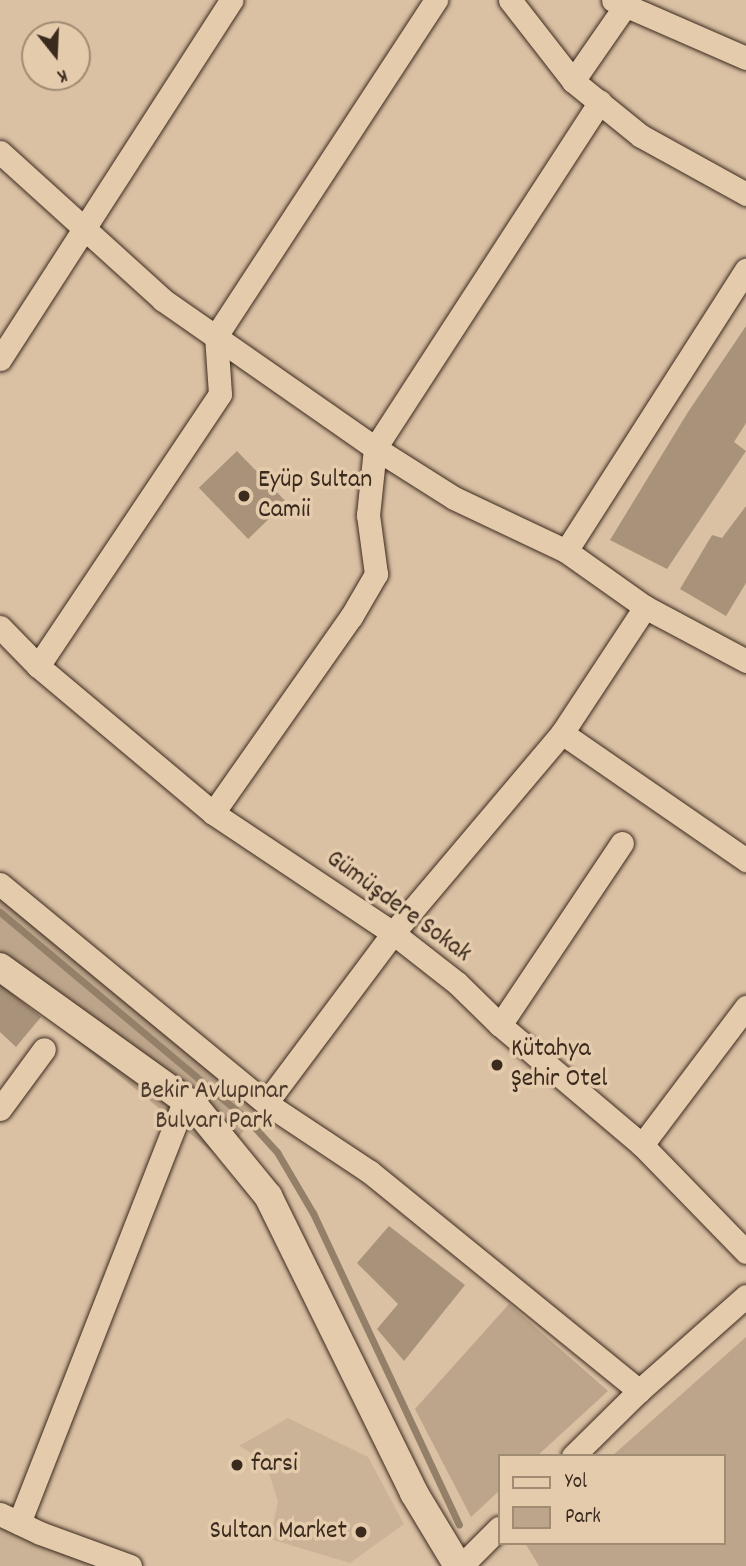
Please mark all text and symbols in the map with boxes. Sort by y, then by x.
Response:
north arrow [21,21,91,91]
text: K [54,60,70,89]
place label: Eyüp Sultan Camii [258,465,372,526]
marker: Eyüp Sultan Camii [236,488,252,504]
street label: Gümüşdere Sokak [319,844,477,970]
place label: Kütahya Şehir Otel [511,1034,608,1096]
marker: Kütahya Şehir Otel [489,1057,505,1073]
park label: Bekir Avlupınar Bulvarı Park [140,1076,288,1138]
place label: farsi [251,1449,298,1481]
legend [498,1454,725,1545]
marker: farsi [229,1457,245,1473]
text: Yol [565,1468,587,1498]
text: Park [565,1503,601,1533]
place label: Sultan Market [210,1516,347,1548]
marker: Sultan Market [353,1524,369,1540]

